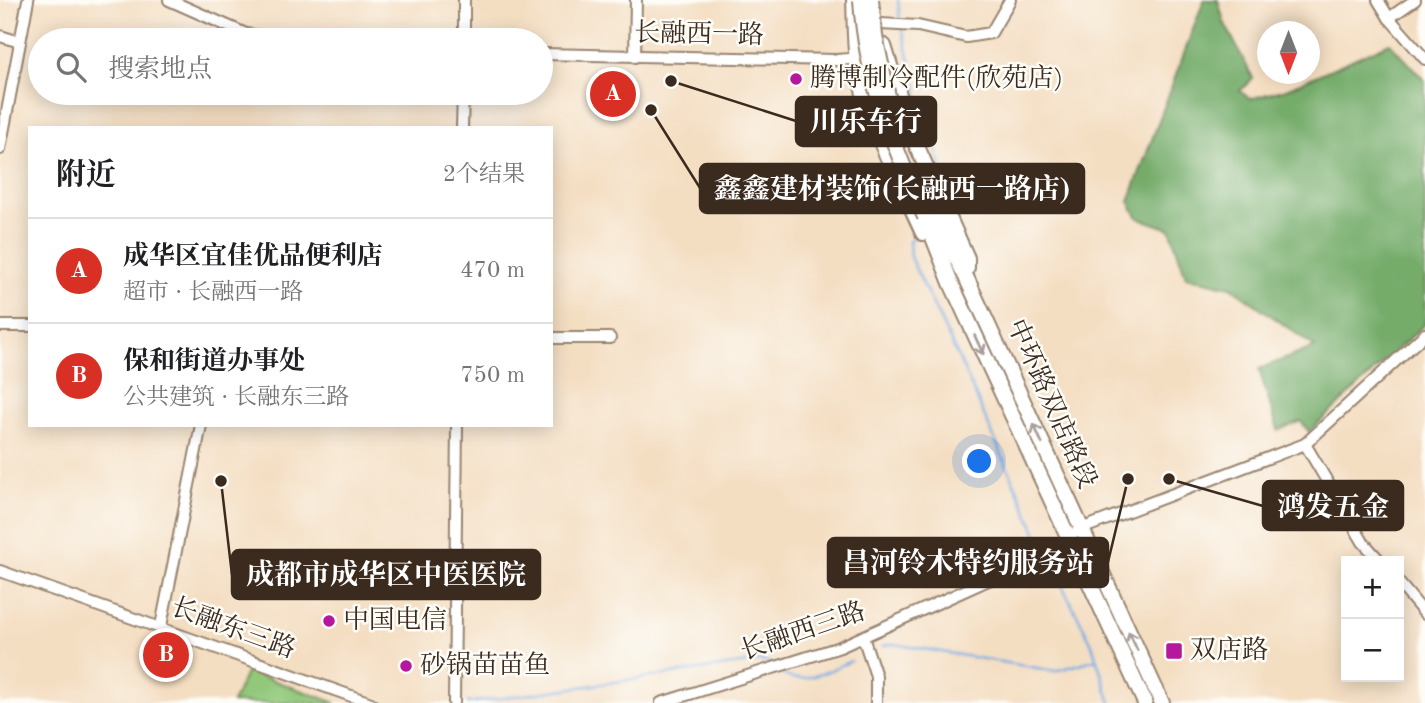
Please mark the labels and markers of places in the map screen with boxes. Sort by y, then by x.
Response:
place label: 腾博制冷配件(欣苑店) [810,64,1063,92]
pin: A [590,68,636,120]
marker: 腾博制冷配件(欣苑店) [788,71,804,87]
callout: 川乐车行 [796,97,936,146]
callout: 鑫鑫建材装饰(长融西一路店) [700,164,1084,213]
callout: 鸿发五金 [1263,481,1403,530]
callout: 昌河铃木特约服务站 [828,538,1108,587]
callout: 成都市成华区中医医院 [232,550,540,599]
place label: 中国电信 [343,605,447,634]
marker: 中国电信 [321,613,337,629]
pin: B [143,629,189,681]
place label: 双店路 [1190,636,1268,664]
marker: 双店路 [1164,641,1184,661]
place label: 砂锅苗苗鱼 [420,651,550,679]
marker: 砂锅苗苗鱼 [398,658,414,674]

